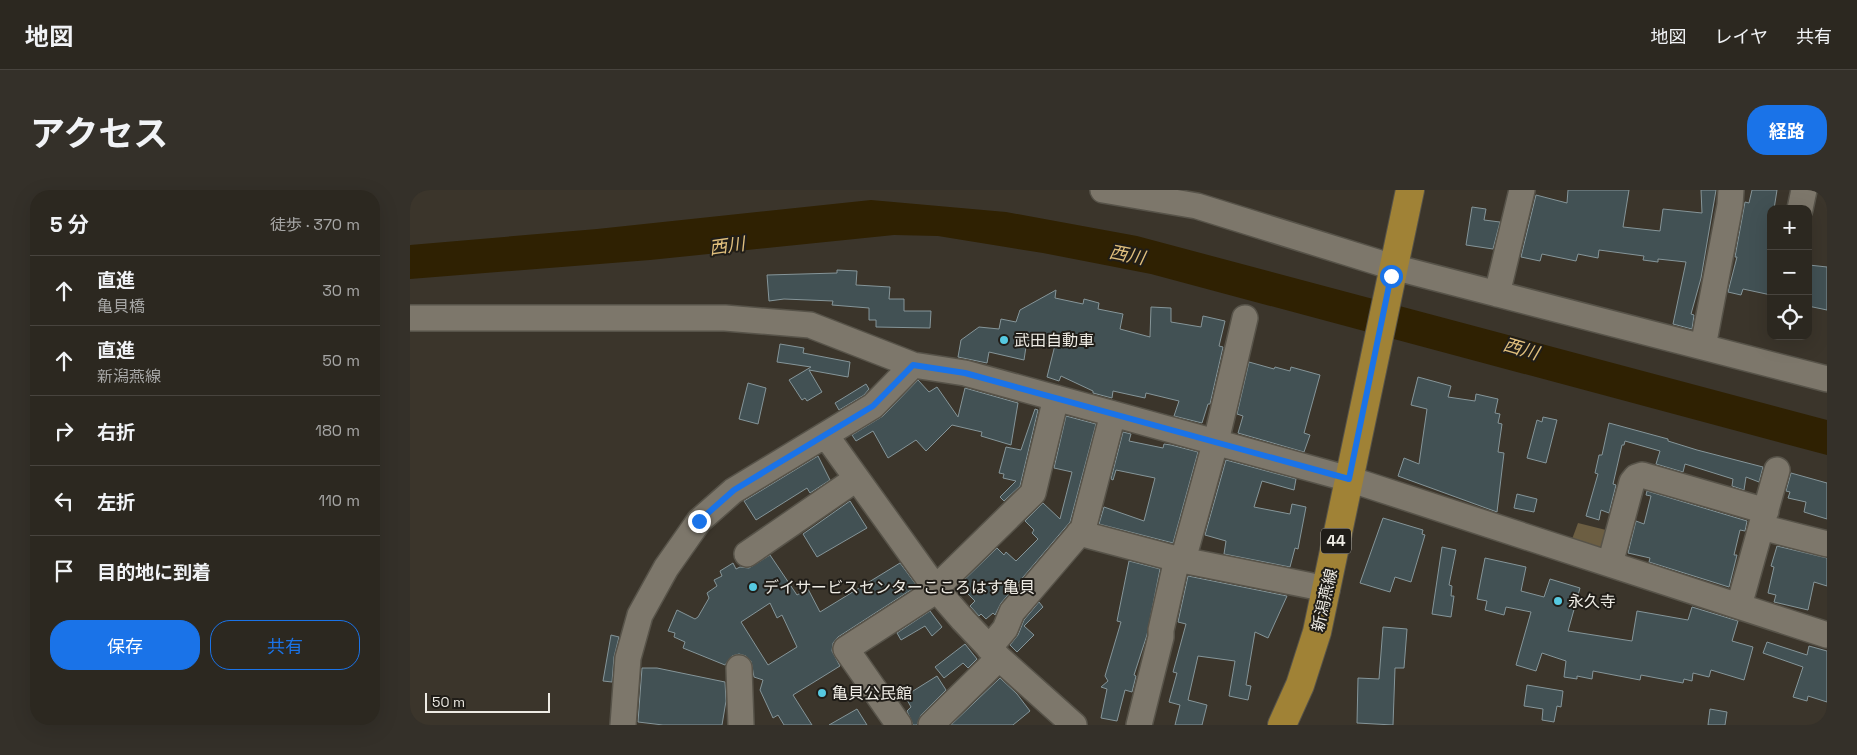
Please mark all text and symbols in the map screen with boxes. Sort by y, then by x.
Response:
text: 地図 [25,21,73,52]
text: 地図 [1651,25,1687,48]
text: レイヤ [1715,25,1768,48]
text: 共有 [1796,25,1832,48]
button: 経路 [1747,105,1827,155]
text: アクセス [30,112,168,156]
map controls [1767,205,1812,340]
button: + [1767,205,1812,250]
text: 5 分 [50,211,89,238]
text: 徒歩 · 370 m [270,214,360,235]
water label: 西川 [708,231,748,259]
water label: 西川 [1107,240,1149,270]
button: − [1767,250,1812,295]
route start [1380,265,1403,288]
text: 直進 [97,268,135,293]
icon: ahead [50,277,78,305]
text: 30 m [322,280,360,301]
button: locate [1767,295,1812,340]
text: 亀貝橋 [97,296,145,317]
place label: 武田自動車 [1014,330,1094,351]
water label: 西川 [1501,333,1544,365]
marker: 武田自動車 [998,334,1010,346]
text: 直進 [97,338,135,363]
icon: ahead [50,347,78,375]
text: 50 m [322,350,360,371]
text: 新潟燕線 [97,366,161,387]
icon: right [50,417,78,445]
text: 右折 [97,420,135,445]
text: 180 m [315,420,360,441]
icon: left [50,487,78,515]
text: 左折 [97,490,135,515]
text: 110 m [318,490,360,511]
route end [688,510,711,533]
road number: 44 [1321,528,1351,554]
icon: arrive [50,557,78,585]
text: 目的地に到着 [97,560,211,585]
street label: 新潟燕線 [1307,567,1342,634]
place label: デイサービスセンターこころはす亀貝 [763,577,1035,598]
marker: デイサービスセンターこころはす亀貝 [747,581,759,593]
place label: 永久寺 [1568,591,1616,612]
marker: 永久寺 [1552,595,1564,607]
button: 保存 [50,620,200,670]
button: 共有 [210,620,360,670]
place label: 亀貝公民館 [832,683,912,704]
marker: 亀貝公民館 [816,687,828,699]
scale bar [425,690,550,713]
text: 50 m [432,693,465,711]

